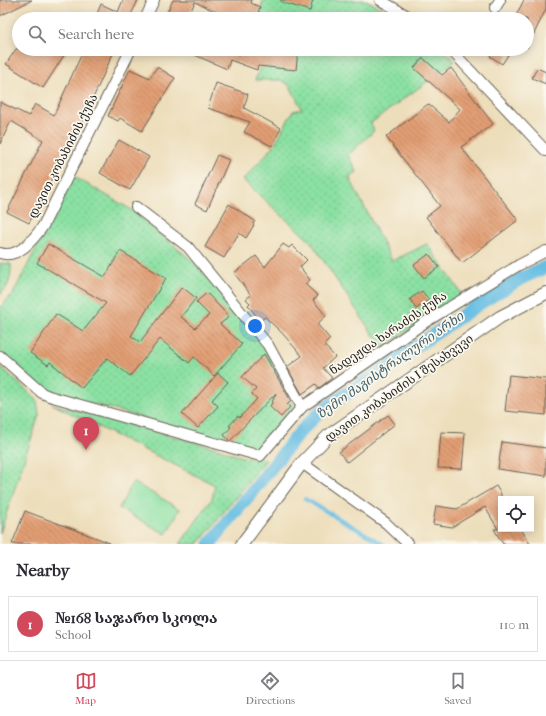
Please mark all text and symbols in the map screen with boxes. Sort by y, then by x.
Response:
search box [12,12,534,56]
icon: search [26,23,48,45]
text: Search here [58,25,134,43]
street label: დავით კობახიძის ქუჩა [26,92,100,220]
street label: ნადეჟდა ხარაძის ქუჩა [327,288,449,378]
water label: ზემო მაგისტრალური არხი [314,308,467,422]
your location [245,316,265,336]
street label: დავით კობახიძის I შესახვევი [322,331,476,445]
pin: 1 [73,417,99,450]
map controls [498,496,534,532]
button: locate [498,496,534,532]
text: Nearby [16,560,70,580]
text: №168 საჯარო სკოლა [55,609,218,627]
text: 1 [28,617,32,632]
text: 110 m [499,617,529,632]
text: School [55,627,91,642]
tab: Map [75,670,97,707]
tab: Directions [246,670,295,707]
tab: Saved [444,670,471,707]

